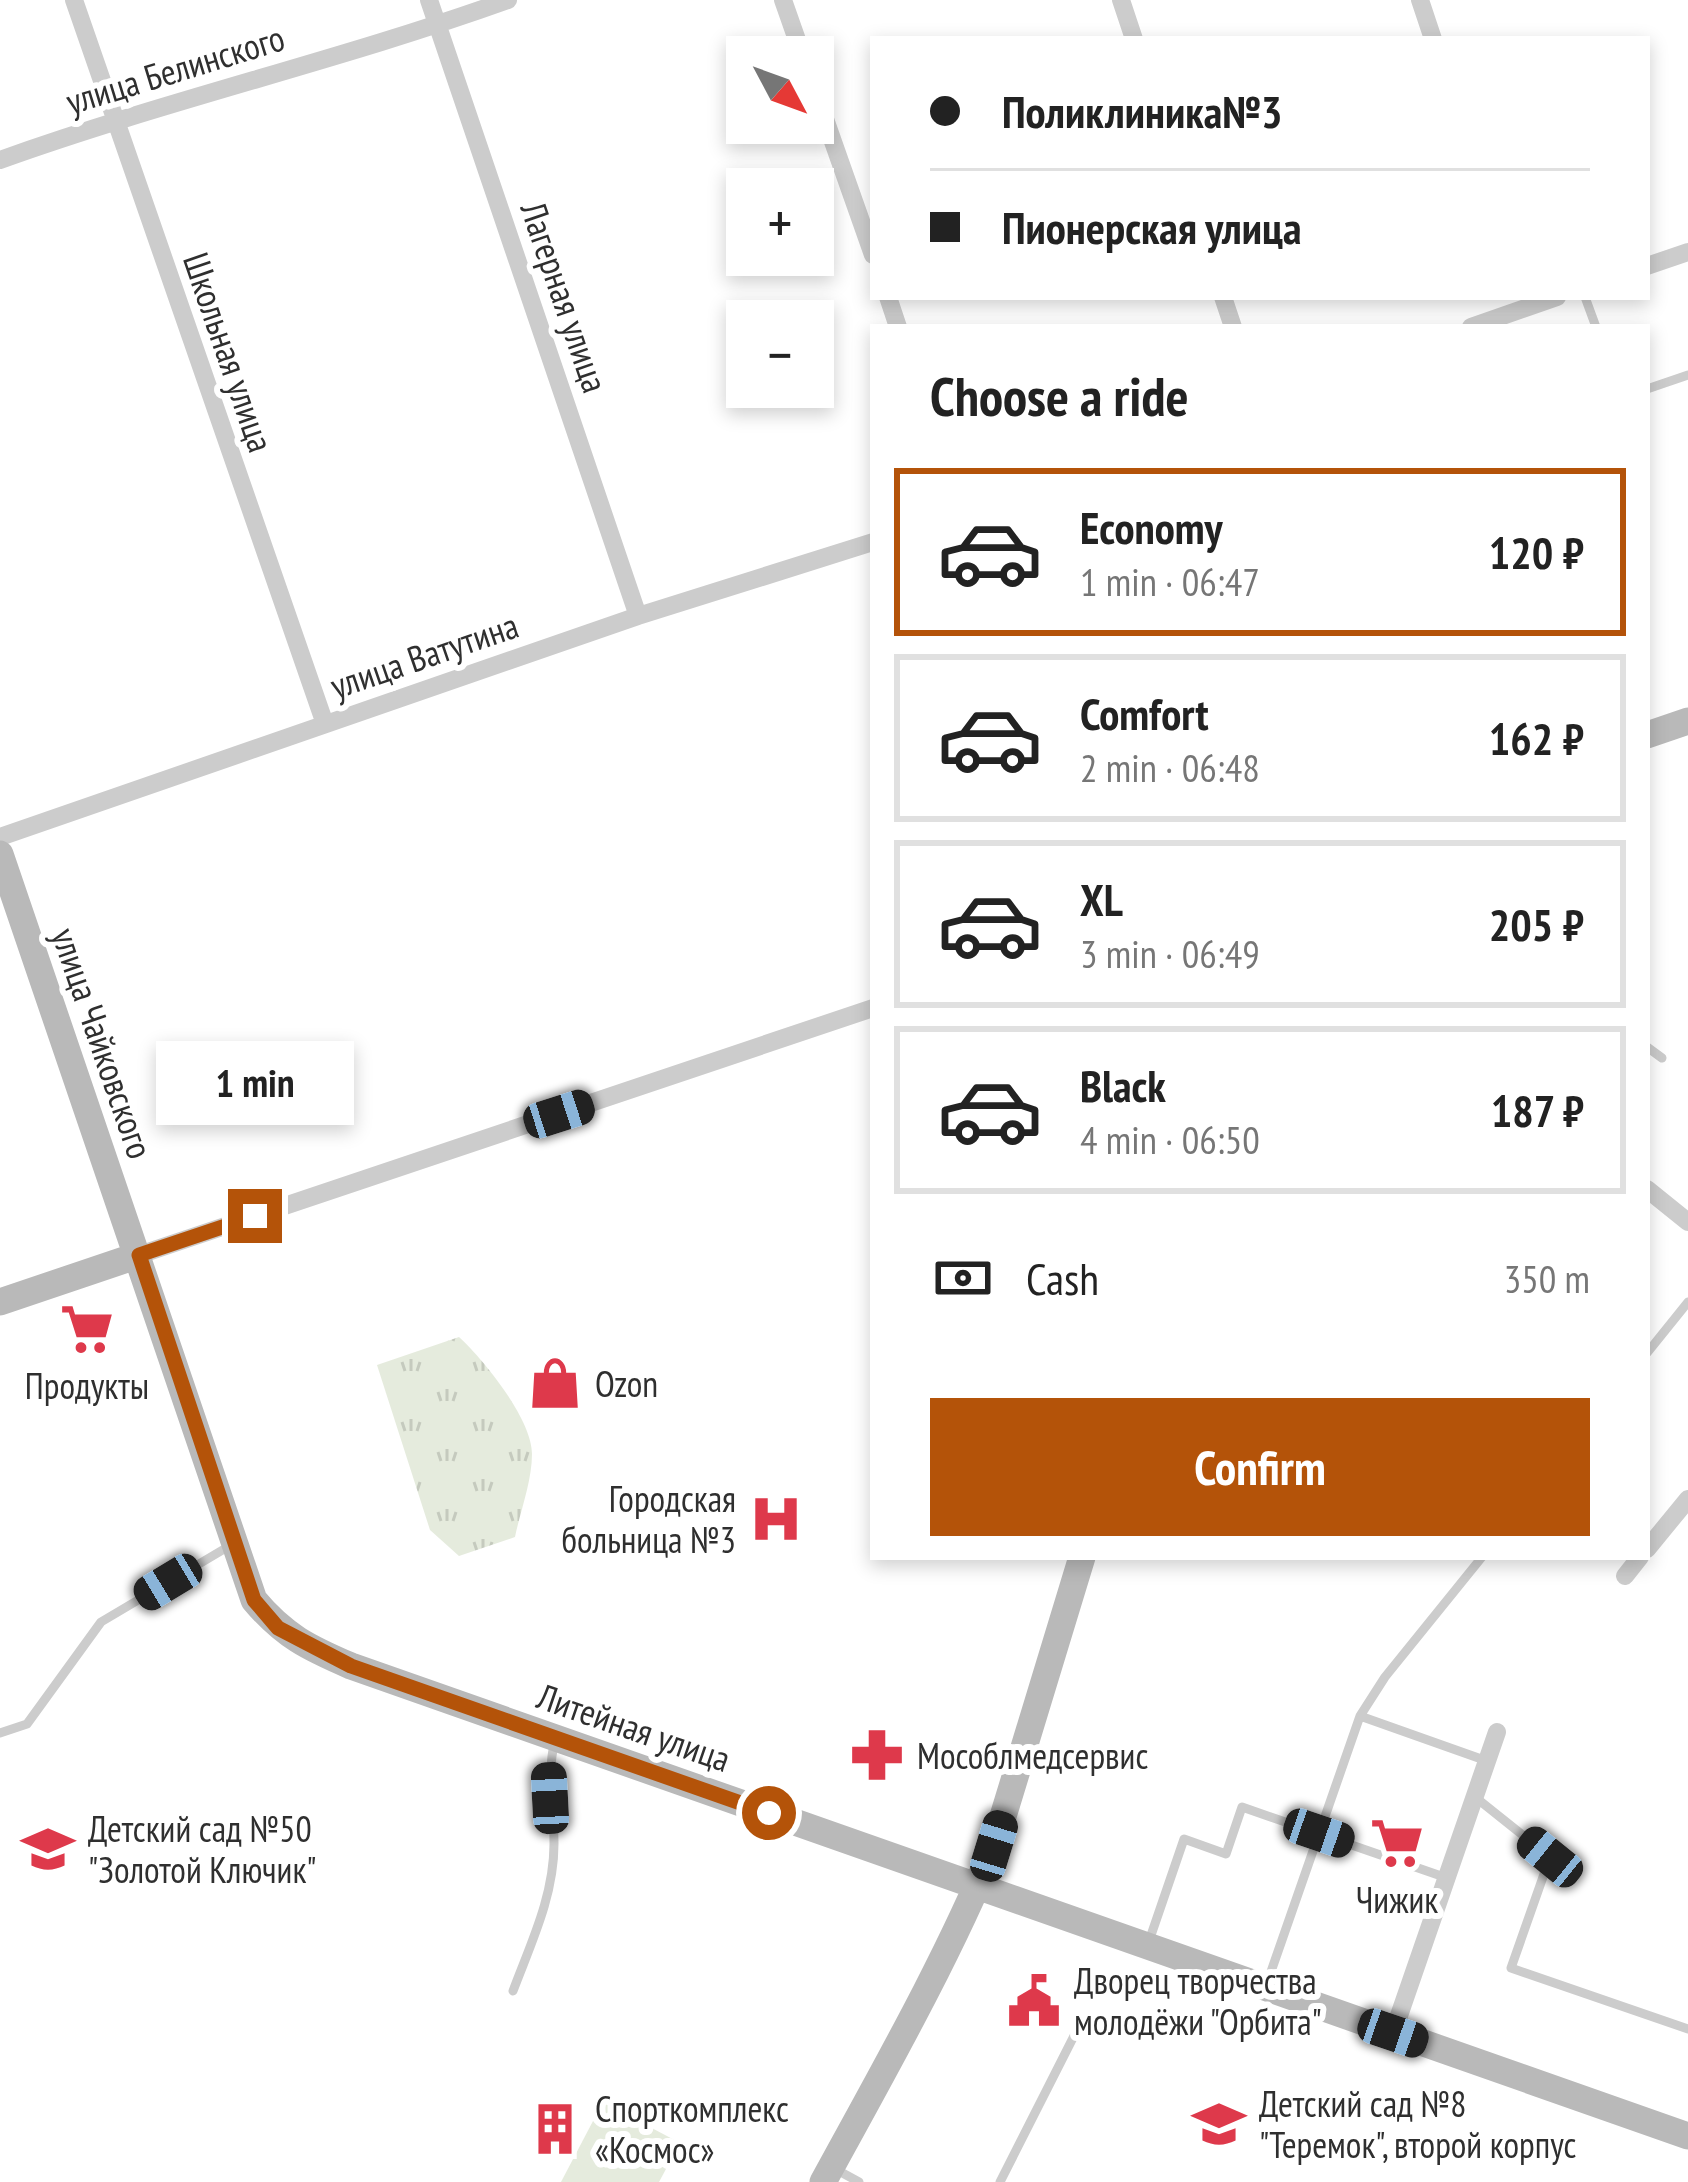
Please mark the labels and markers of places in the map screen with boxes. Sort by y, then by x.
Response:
supermarket icon: Продукты [58,1300,116,1358]
shop icon: Ozon [526,1354,584,1412]
place label: Ozon [595,1360,658,1407]
place label: Продукты [25,1362,149,1409]
place label: Городская больница №3 [561,1475,736,1563]
hospital icon: Городская больница №3 [747,1490,805,1548]
pharmacy icon: Мособлмедсервис [848,1726,906,1784]
place label: Мособлмедсервис [917,1732,1148,1779]
place label: Детский сад №50 "Золотой Ключик" [88,1805,317,1893]
supermarket icon: Чижик [1368,1814,1426,1872]
school or university icon: Детский сад №50 "Золотой Ключик" [19,1820,77,1878]
place label: Чижик [1356,1876,1438,1923]
place label: Дворец творчества молодёжи "Орбита" [1074,1957,1322,2045]
public building icon: Дворец творчества молодёжи "Орбита" [1005,1972,1063,2030]
place label: Детский сад №8 "Теремок", второй корпус [1259,2080,1576,2168]
place label: Спорткомплекс «Космос» [595,2085,789,2173]
school or university icon: Детский сад №8 "Теремок", второй корпус [1190,2095,1248,2153]
building icon: Спорткомплекс «Космос» [526,2100,584,2158]

